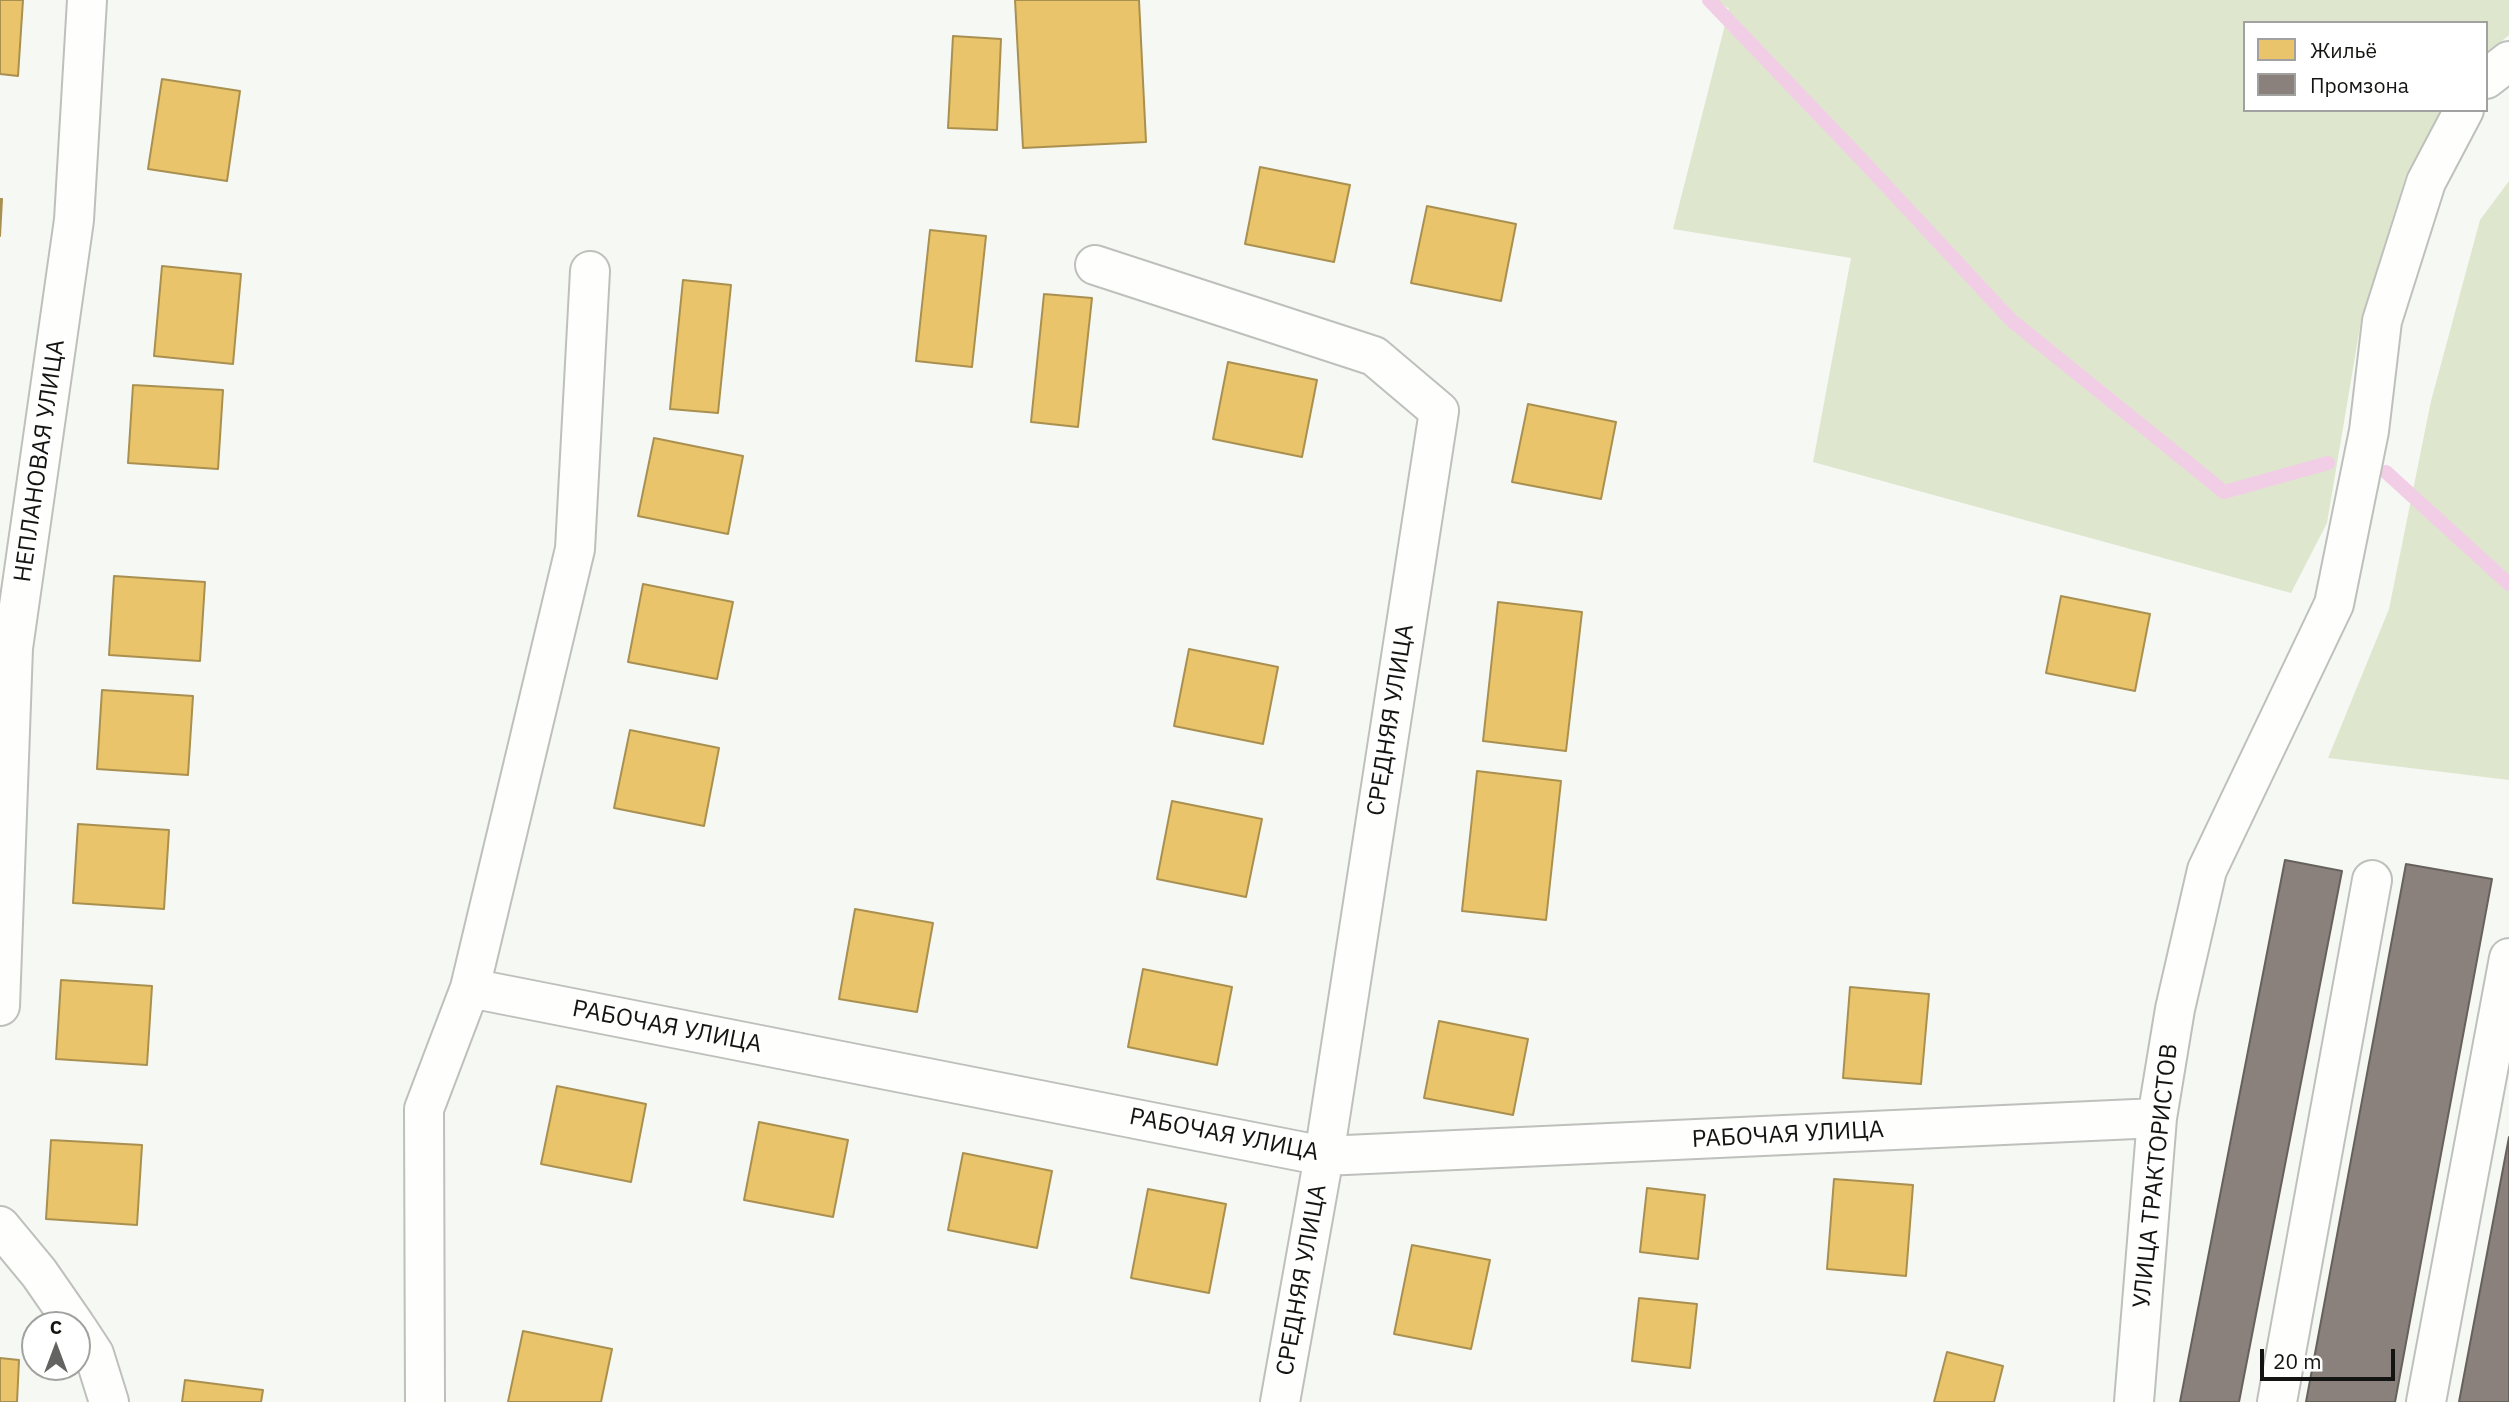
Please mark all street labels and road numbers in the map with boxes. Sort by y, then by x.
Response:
street label: НЕПЛАНОВАЯ УЛИЦА [9,338,71,584]
street label: СРЕДНЯЯ УЛИЦА [1362,622,1420,818]
street label: РАБОЧАЯ УЛИЦА [570,995,764,1059]
street label: УЛИЦА ТРАКТОРИСТОВ [2128,1042,2184,1310]
street label: РАБОЧАЯ УЛИЦА [1127,1103,1321,1167]
street label: РАБОЧАЯ УЛИЦА [1691,1116,1885,1154]
street label: СРЕДНЯЯ УЛИЦА [1271,1182,1333,1378]

